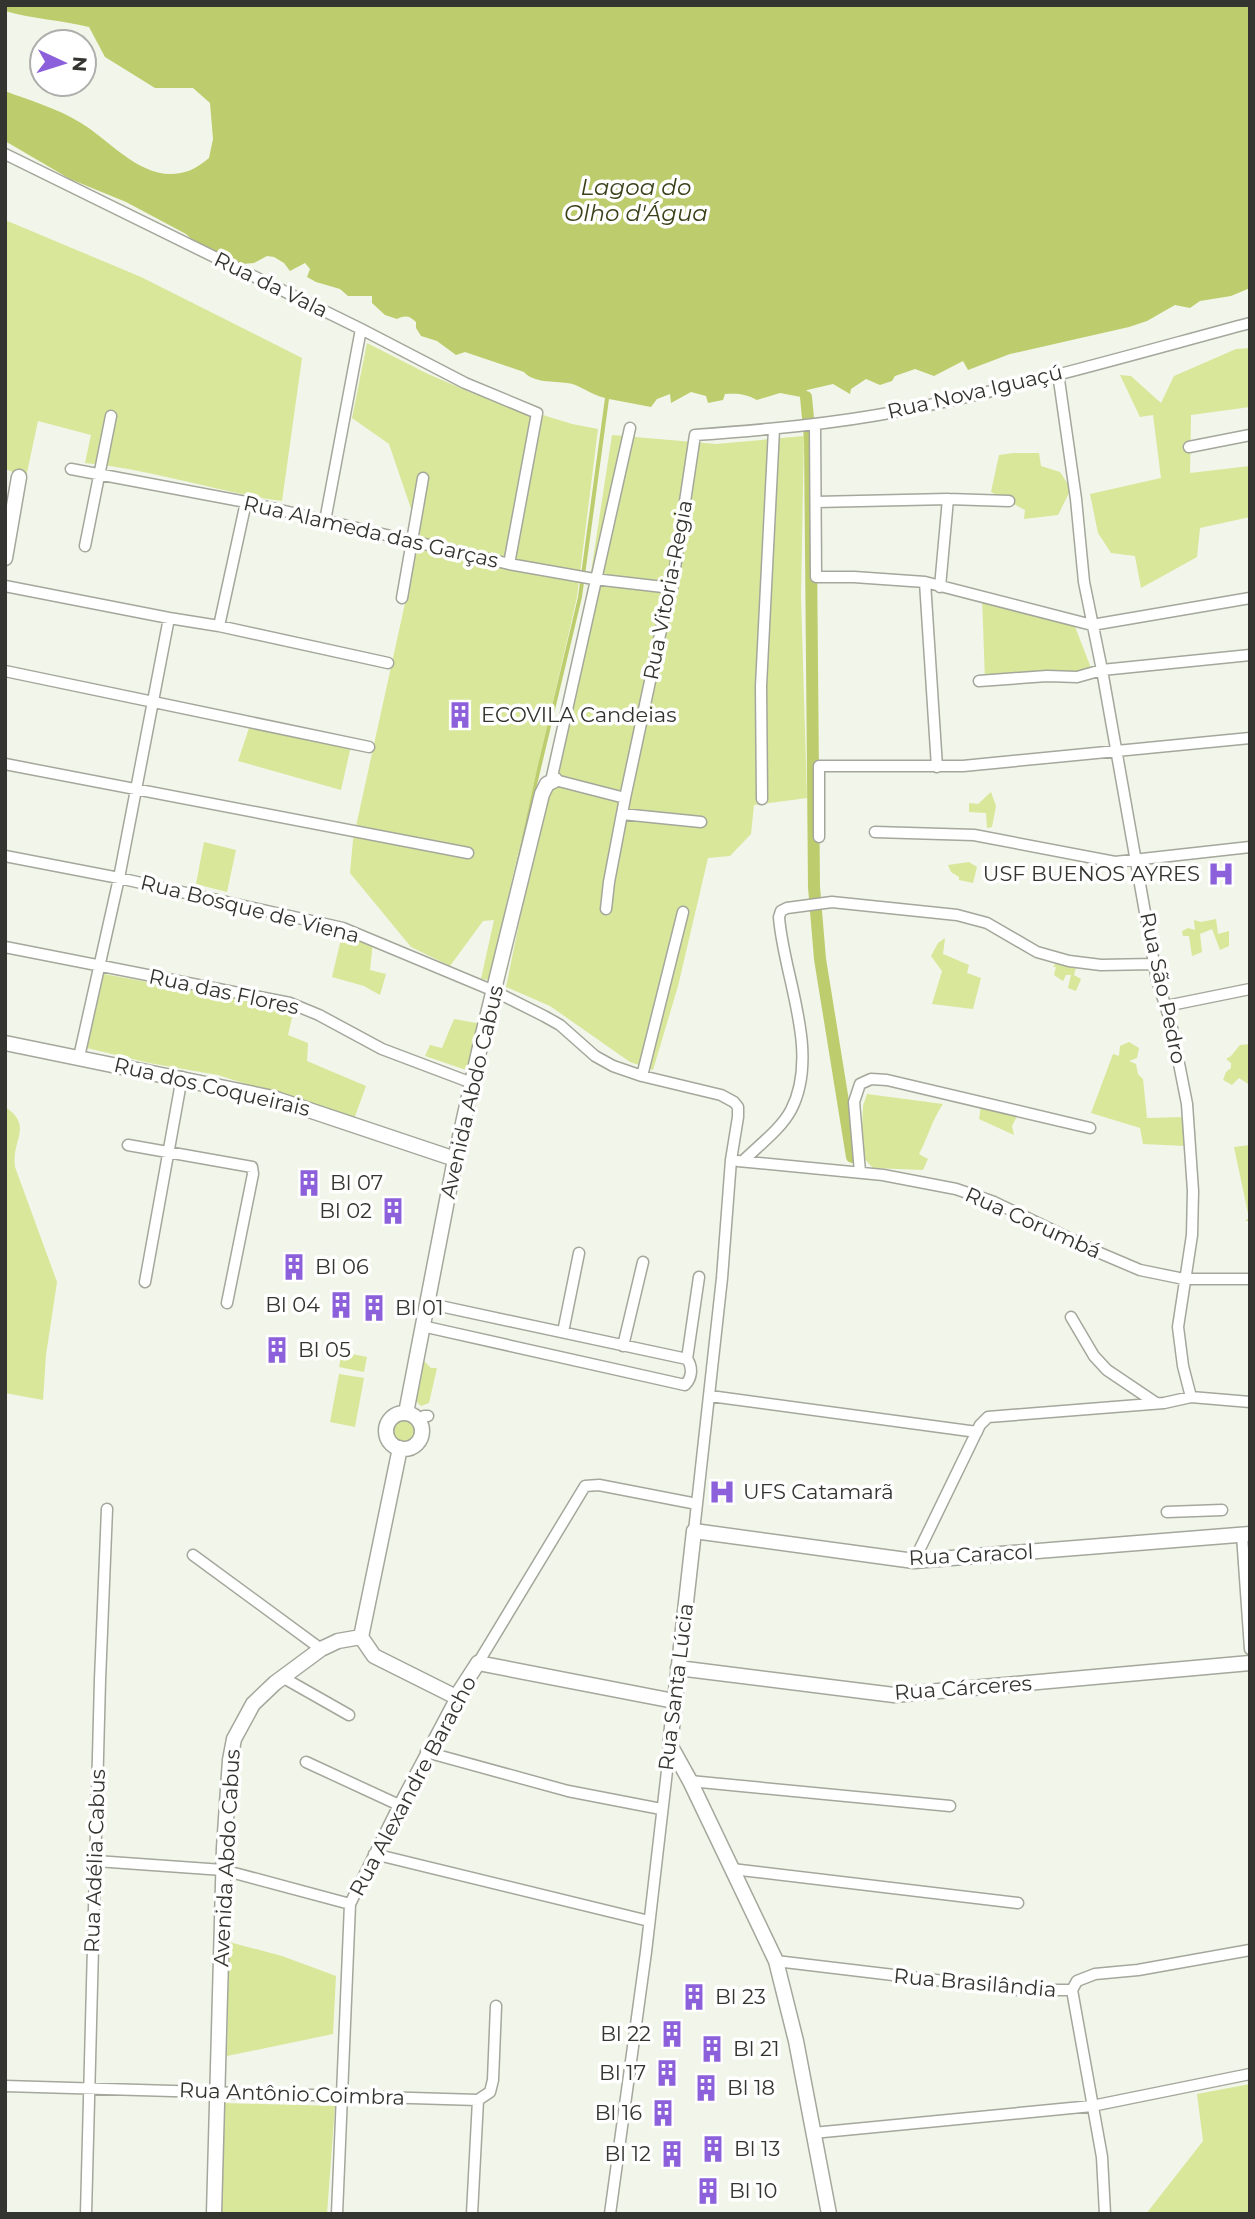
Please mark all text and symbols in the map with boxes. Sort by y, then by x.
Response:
north arrow [28,28,98,98]
text: N [67,56,91,73]
water label: Lagoa do Olho d'Água [564,173,708,227]
street label: Rua da Vala [210,246,332,323]
street label: Rua Nova Iguaçú [885,359,1065,424]
street label: Rua Alameda das Garças [241,490,501,573]
street label: Rua Vitoria-Regia [638,498,697,682]
building icon: ECOVILA Candeias [445,700,475,730]
place label: ECOVILA Candeias [481,702,676,727]
hospital icon: USF BUENOS AYRES [1206,859,1236,889]
place label: USF BUENOS AYRES [983,861,1200,886]
street label: Rua Bosque de Viena [138,869,362,948]
street label: Rua São Pedro [1135,910,1192,1066]
street label: Rua das Flores [147,963,301,1020]
street label: Avenida Abdo Cabus [435,983,508,1201]
street label: Rua dos Coqueirais [112,1052,313,1121]
building icon: Bl 07 [294,1168,324,1198]
place label: Bl 07 [330,1170,383,1195]
street label: Rua Corumbá [961,1181,1105,1264]
building icon: Bl 02 [378,1196,408,1226]
place label: Bl 02 [319,1198,372,1223]
building icon: Bl 06 [279,1252,309,1282]
place label: Bl 06 [315,1254,369,1279]
building icon: Bl 04 [326,1290,356,1320]
place label: Bl 04 [265,1292,320,1317]
building icon: Bl 01 [359,1293,389,1323]
place label: Bl 01 [395,1295,443,1320]
building icon: Bl 05 [262,1335,292,1365]
place label: Bl 05 [298,1337,351,1362]
hospital icon: UFS Catamarã [707,1477,737,1507]
place label: UFS Catamarã [743,1479,894,1504]
street label: Rua Caracol [908,1539,1034,1570]
street label: Rua Santa Lúcia [653,1602,698,1772]
street label: Rua Cárceres [893,1670,1033,1705]
street label: Rua Alexandre Baracho [344,1671,481,1900]
street label: Avenida Abdo Cabus [208,1748,245,1968]
street label: Rua Adélia Cabus [79,1769,110,1953]
street label: Rua Brasilândia [893,1963,1058,2002]
building icon: Bl 23 [679,1982,709,2012]
place label: Bl 23 [715,1984,766,2009]
building icon: Bl 22 [657,2019,687,2049]
place label: Bl 22 [600,2021,651,2046]
building icon: Bl 21 [697,2034,727,2064]
place label: Bl 21 [733,2036,780,2061]
building icon: Bl 17 [652,2058,682,2088]
place label: Bl 17 [599,2060,646,2085]
building icon: Bl 18 [691,2073,721,2103]
place label: Bl 18 [727,2075,775,2100]
street label: Rua Antônio Coimbra [179,2077,405,2110]
building icon: Bl 16 [648,2098,678,2128]
place label: Bl 16 [595,2100,642,2125]
building icon: Bl 13 [698,2134,728,2164]
place label: Bl 13 [734,2136,780,2161]
building icon: Bl 12 [657,2139,687,2169]
place label: Bl 12 [605,2141,651,2166]
building icon: Bl 10 [693,2176,723,2206]
place label: Bl 10 [729,2178,777,2203]

